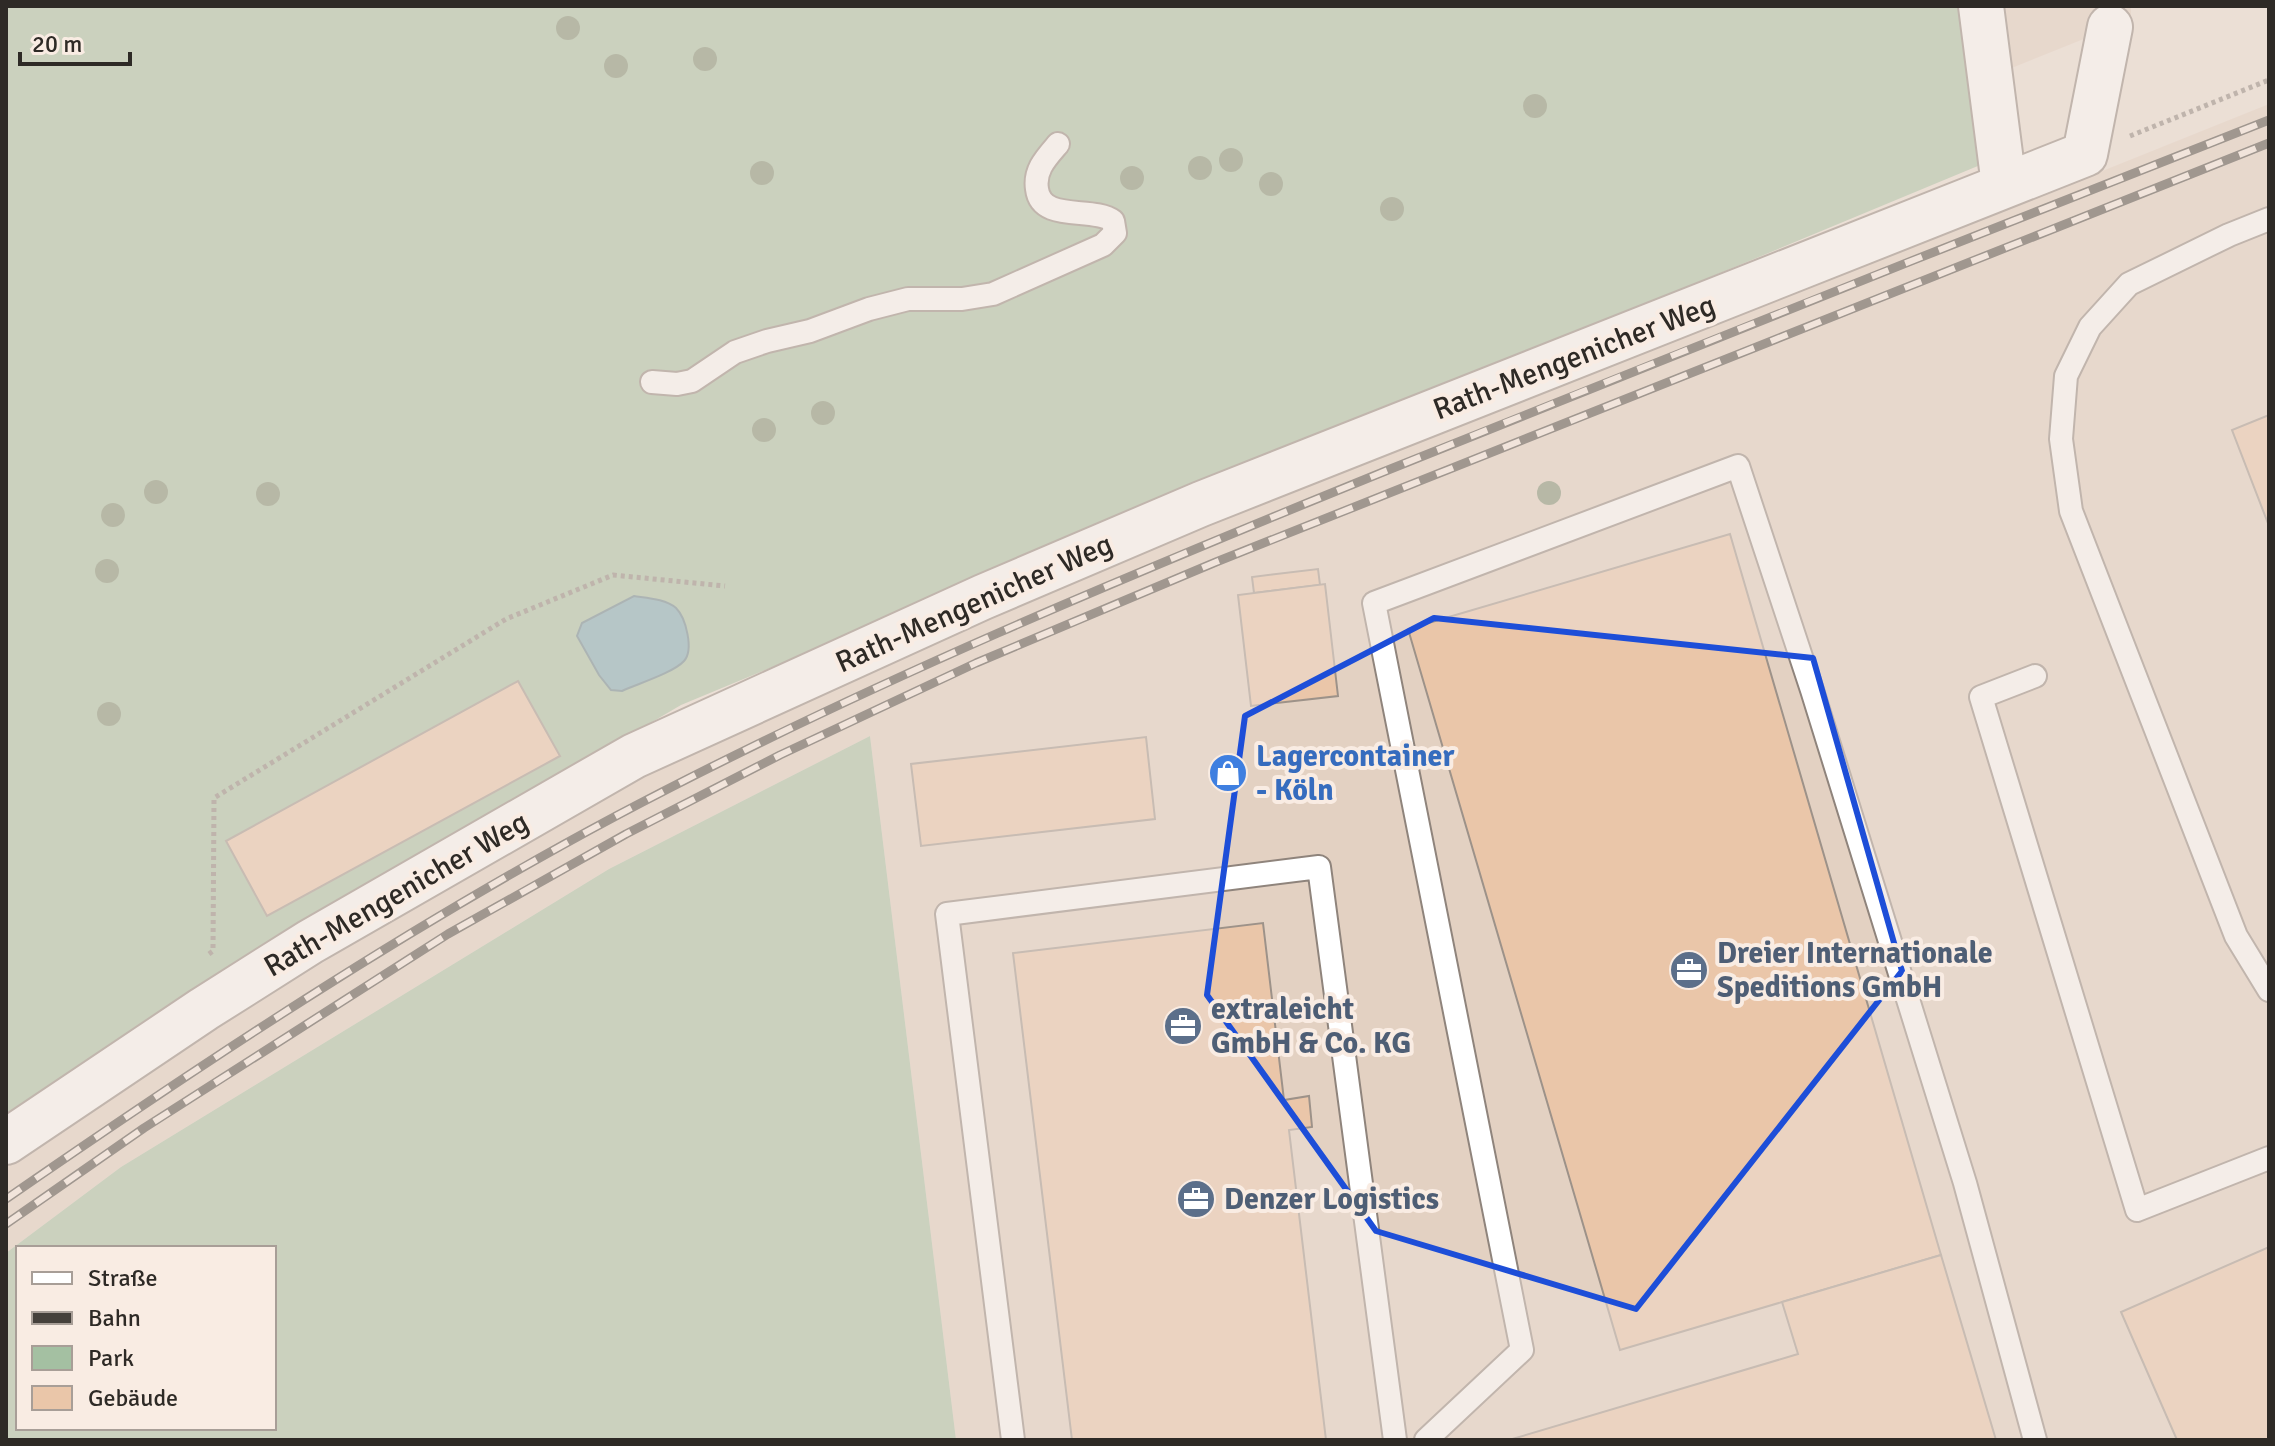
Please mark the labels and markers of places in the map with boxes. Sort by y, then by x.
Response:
place label: Lagercontainer - Köln [1256,738,1454,809]
shop icon: Lagercontainer - Köln [1207,752,1249,794]
place label: Dreier Internationale Speditions GmbH [1717,935,1993,1006]
office icon: Dreier Internationale Speditions GmbH [1668,949,1710,991]
place label: extraleicht GmbH & Co. KG [1211,991,1411,1062]
office icon: extraleicht GmbH & Co. KG [1162,1005,1204,1047]
office icon: Denzer Logistics [1175,1178,1217,1220]
place label: Denzer Logistics [1224,1181,1439,1218]

